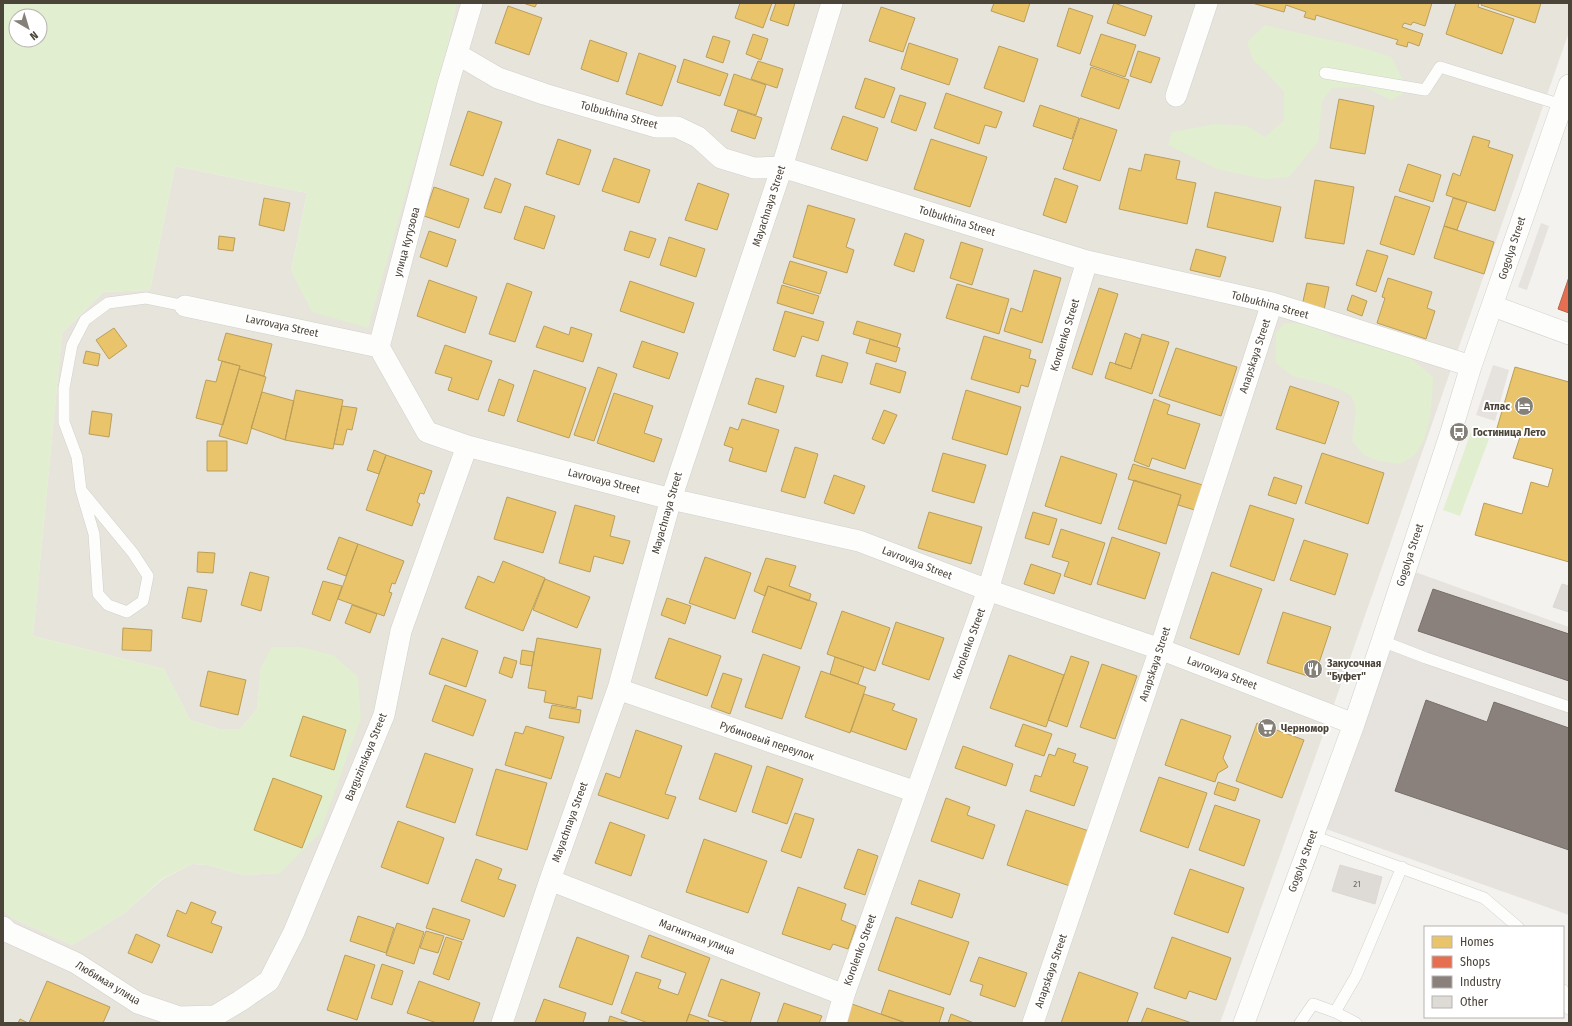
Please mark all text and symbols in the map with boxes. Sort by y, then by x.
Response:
north arrow [8,8,48,48]
text: N [27,28,40,43]
street label: Tolbukhina Street [579,98,659,132]
street label: Mayachnaya Street [750,163,788,248]
street label: Tolbukhina Street [917,203,997,239]
street label: улица Кутузова [391,206,423,278]
street label: Gogolya Street [1496,214,1528,281]
street label: Tolbukhina Street [1230,288,1310,322]
street label: Korolenko Street [1048,297,1082,373]
street label: Lavrovaya Street [244,312,320,340]
street label: Anapskaya Street [1237,317,1273,395]
hotel icon: Атлас [1513,395,1535,417]
place label: Атлас [1483,400,1510,413]
bus stop icon: Гостиница Лето [1448,421,1470,443]
place label: Гостиница Лето [1473,426,1546,439]
street label: Lavrovaya Street [567,466,642,496]
street label: Mayachnaya Street [649,470,685,555]
street label: Gogolya Street [1394,521,1426,588]
street label: Lavrovaya Street [880,544,954,582]
street label: Korolenko Street [950,606,988,682]
street label: Anapskaya Street [1137,625,1173,703]
street label: Lavrovaya Street [1185,654,1259,692]
place label: Закусочная "Буфет" [1326,657,1381,683]
restaurant icon: Закусочная "Буфет" [1302,658,1324,680]
street label: Barguzinskaya Street [342,711,390,803]
supermarket icon: Черномор [1256,717,1278,739]
street label: Рубиновый переулок [718,719,817,764]
place label: Черномор [1281,722,1329,735]
street label: Mayachnaya Street [549,780,591,864]
street label: Gogolya Street [1286,828,1320,894]
house number: 21 [1353,879,1361,889]
street label: Korolenko Street [841,912,879,988]
street label: Магнитная улица [657,916,737,958]
legend [1424,926,1564,1018]
street label: Anapskaya Street [1032,932,1070,1010]
text: Homes [1460,935,1494,949]
text: Shops [1460,955,1490,969]
street label: Любимая улица [73,958,143,1008]
text: Industry [1460,975,1501,989]
text: Other [1460,995,1489,1009]

